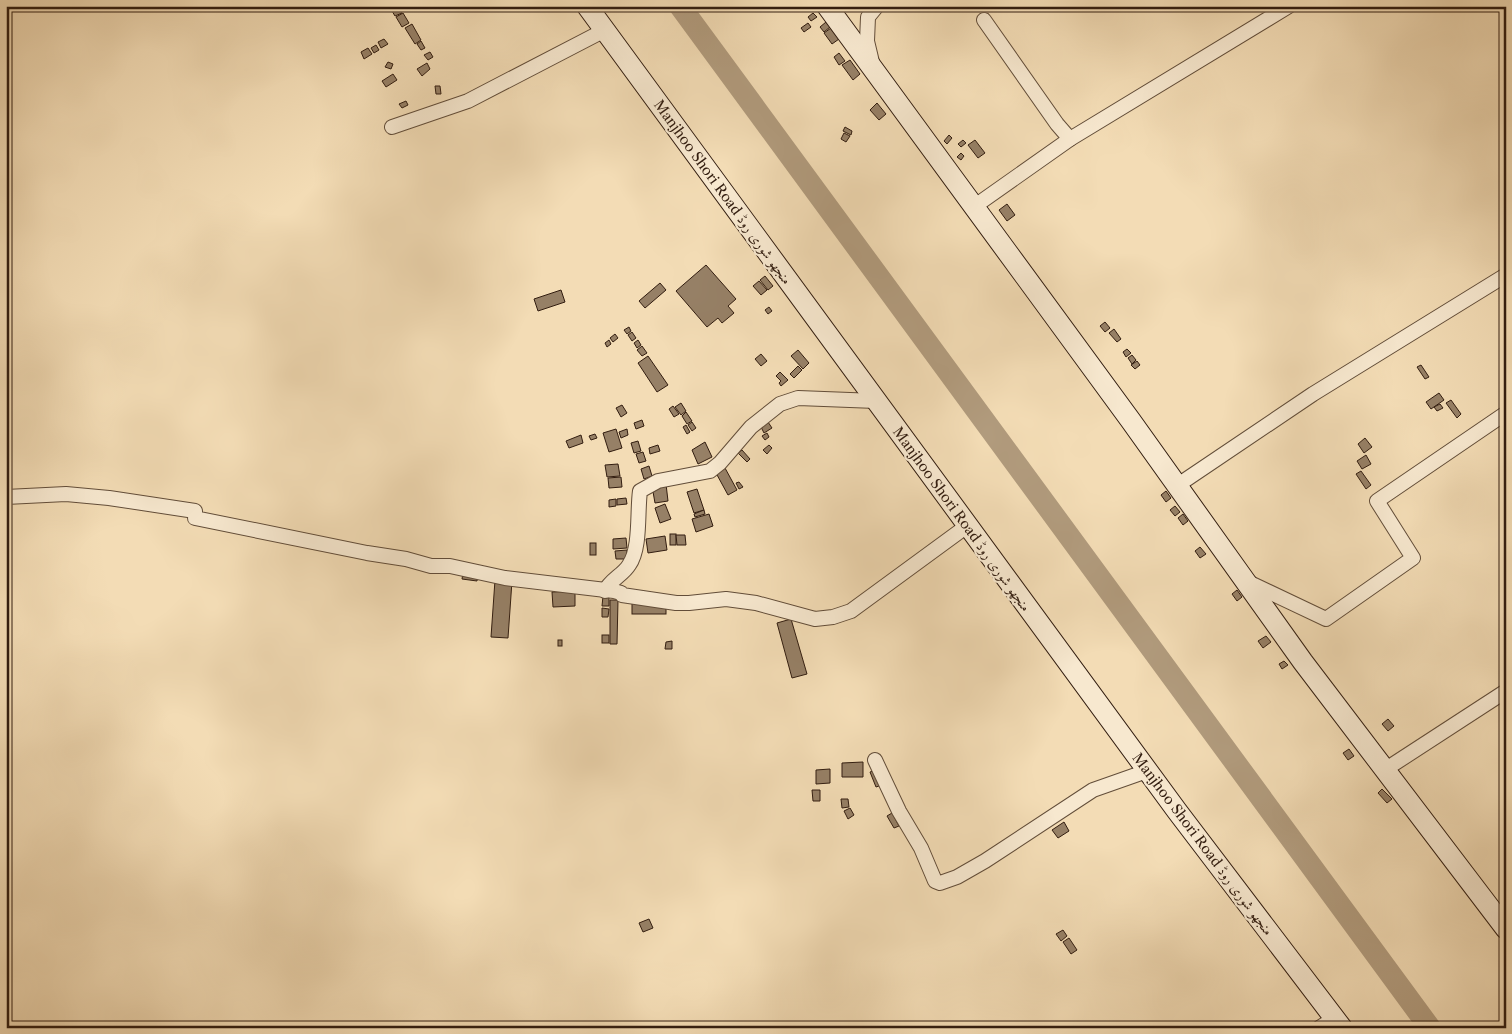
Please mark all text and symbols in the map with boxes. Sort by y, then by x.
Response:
street label: Manjhoo Shori Road منجھو شوری روڈ [650,96,796,288]
street label: Manjhoo Shori Road منجھو شوری روڈ [889,423,1035,615]
street label: Manjhoo Shori Road منجھو شوری روڈ [1129,749,1277,939]

